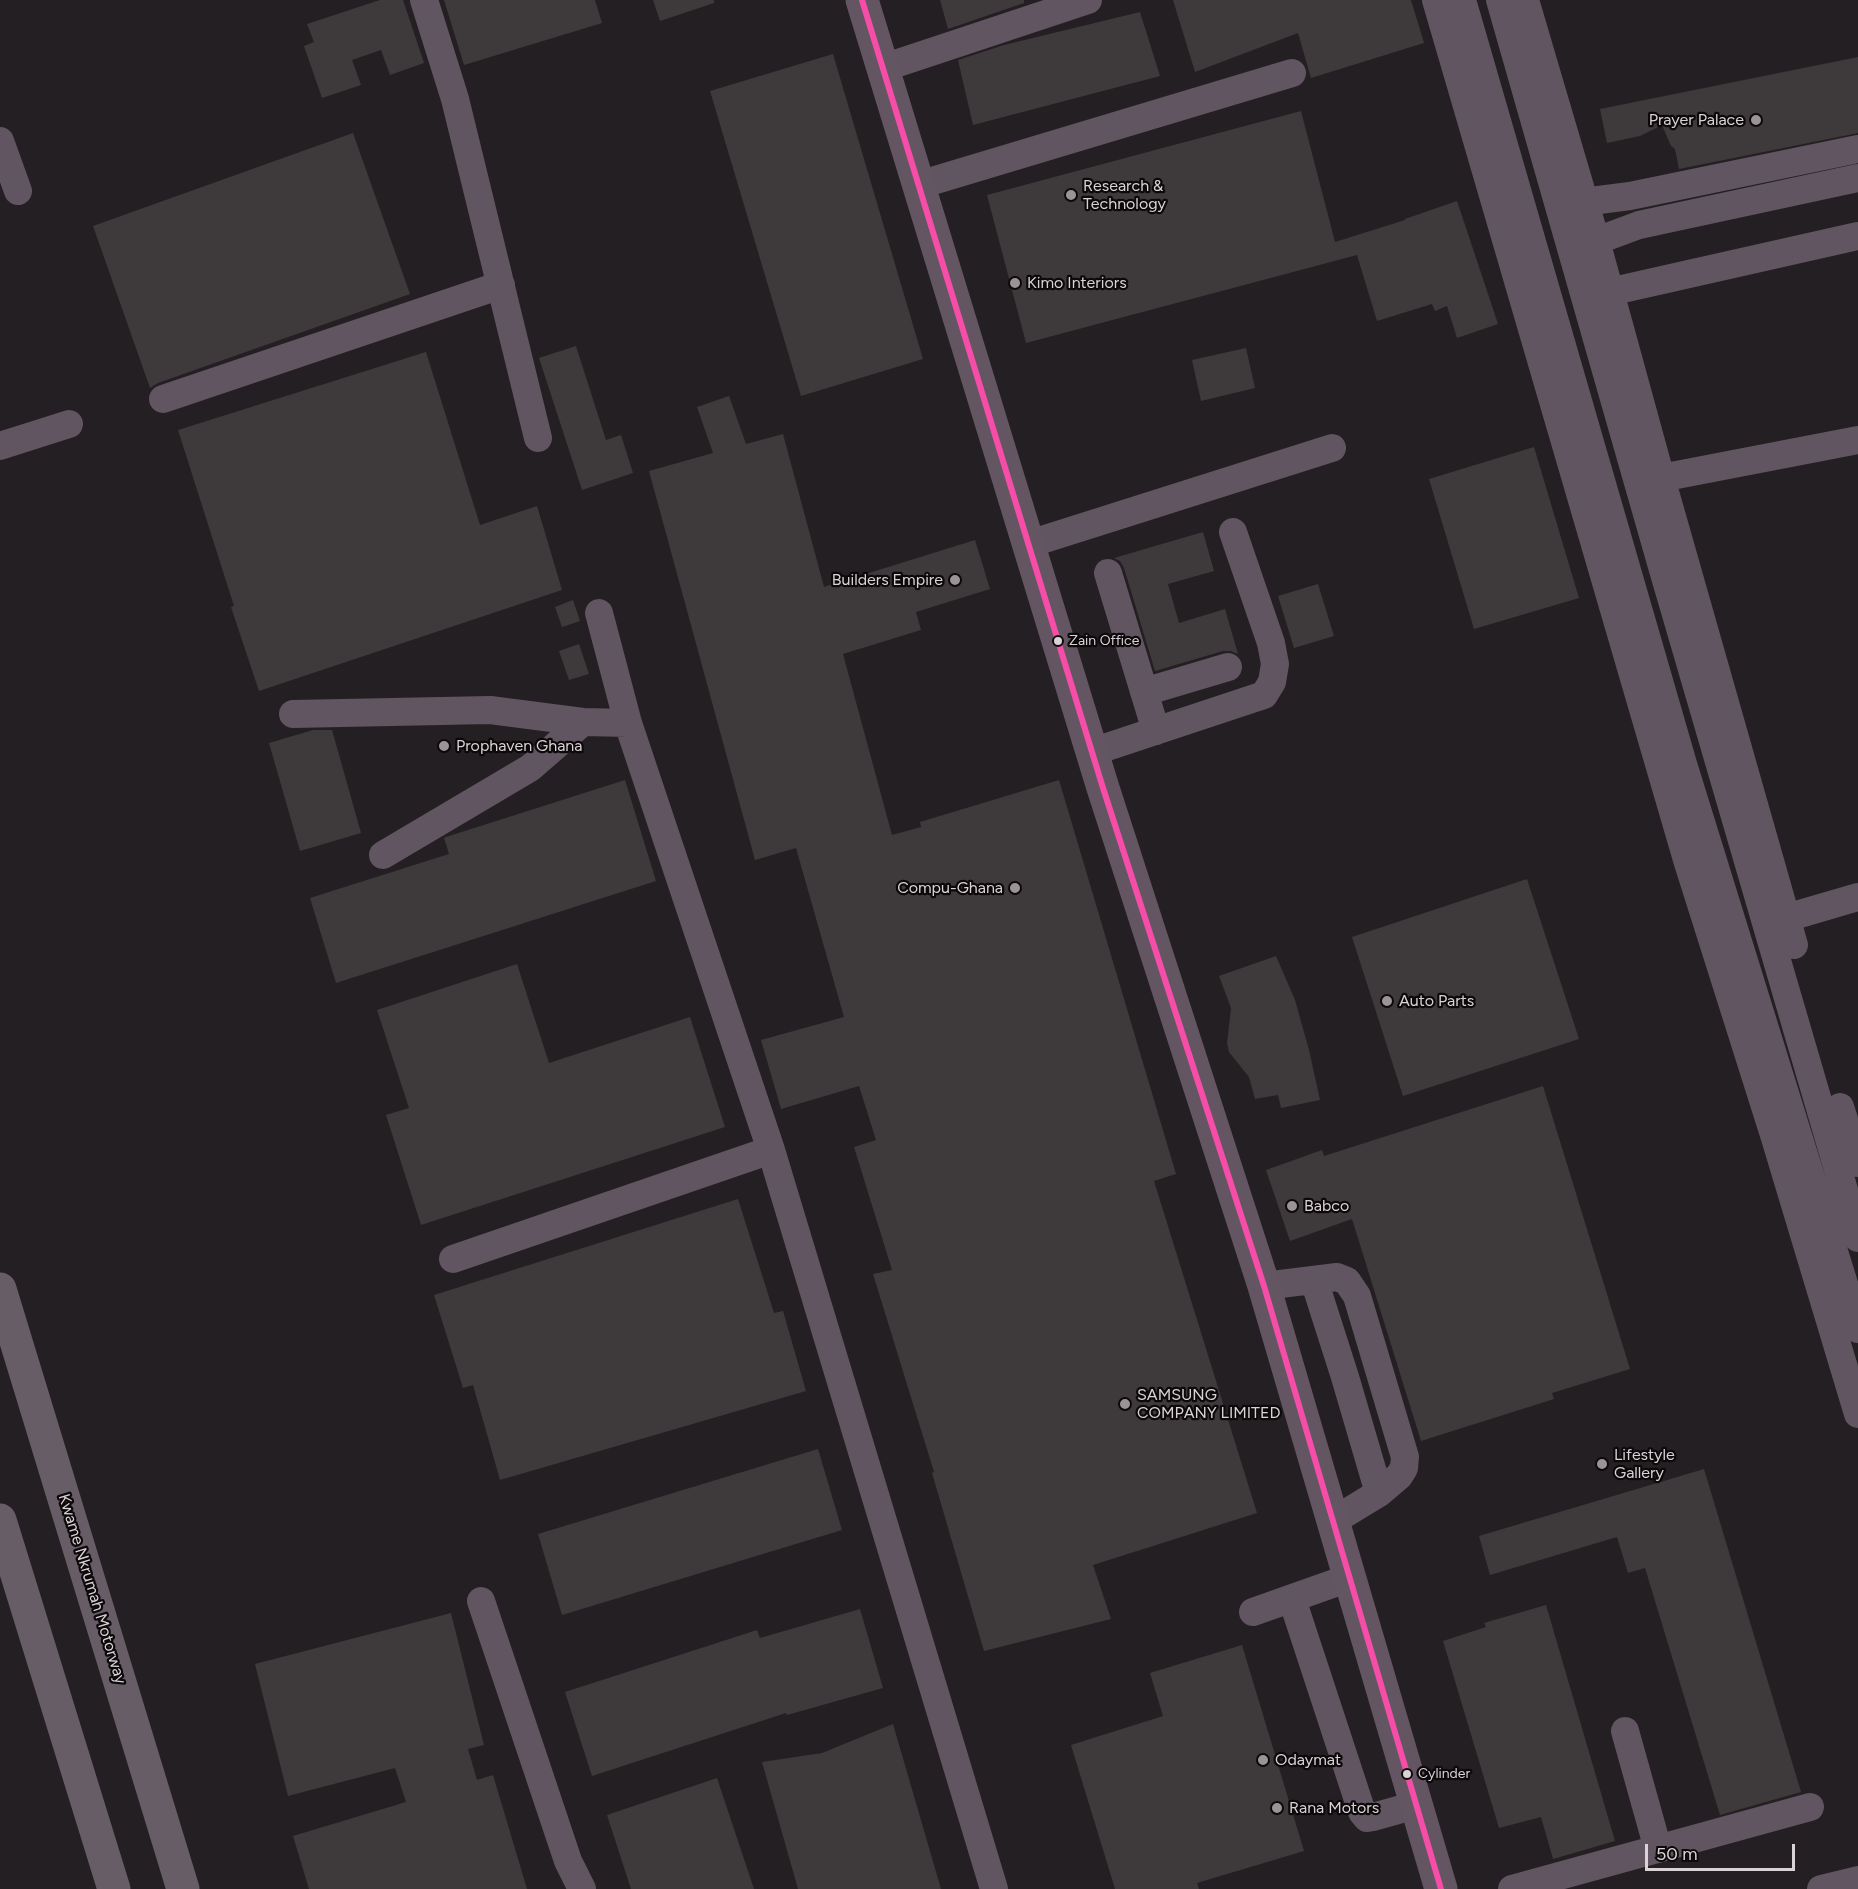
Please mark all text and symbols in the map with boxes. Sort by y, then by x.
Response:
place label: Prayer Palace [1649,110,1744,130]
marker: Prayer Palace [1749,113,1763,127]
place label: Research & Technology [1083,176,1166,214]
marker: Research & Technology [1064,188,1078,202]
place label: Kimo Interiors [1027,273,1127,293]
marker: Kimo Interiors [1008,276,1022,290]
place label: Builders Empire [832,570,943,590]
marker: Builders Empire [948,573,962,587]
place label: Zain Office [1069,633,1139,649]
marker: Zain Office [1052,635,1064,647]
place label: Prophaven Ghana [456,736,582,756]
marker: Prophaven Ghana [437,739,451,753]
place label: Compu-Ghana [897,878,1003,898]
marker: Compu-Ghana [1008,881,1022,895]
place label: Auto Parts [1399,991,1474,1011]
marker: Auto Parts [1380,994,1394,1008]
place label: Babco [1304,1196,1349,1216]
marker: Babco [1285,1199,1299,1213]
place label: SAMSUNG COMPANY LIMITED [1137,1385,1280,1423]
marker: SAMSUNG COMPANY LIMITED [1118,1397,1132,1411]
place label: Lifestyle Gallery [1614,1445,1675,1483]
marker: Lifestyle Gallery [1595,1457,1609,1471]
street label: Kwame Nkrumah Motorway [54,1492,130,1686]
place label: Odaymat [1275,1750,1341,1770]
marker: Odaymat [1256,1753,1270,1767]
place label: Cylinder [1418,1766,1470,1782]
marker: Cylinder [1401,1768,1413,1780]
place label: Rana Motors [1289,1798,1379,1818]
marker: Rana Motors [1270,1801,1284,1815]
scale bar [1648,1832,1798,1870]
text: 50 m [1656,1843,1698,1865]

